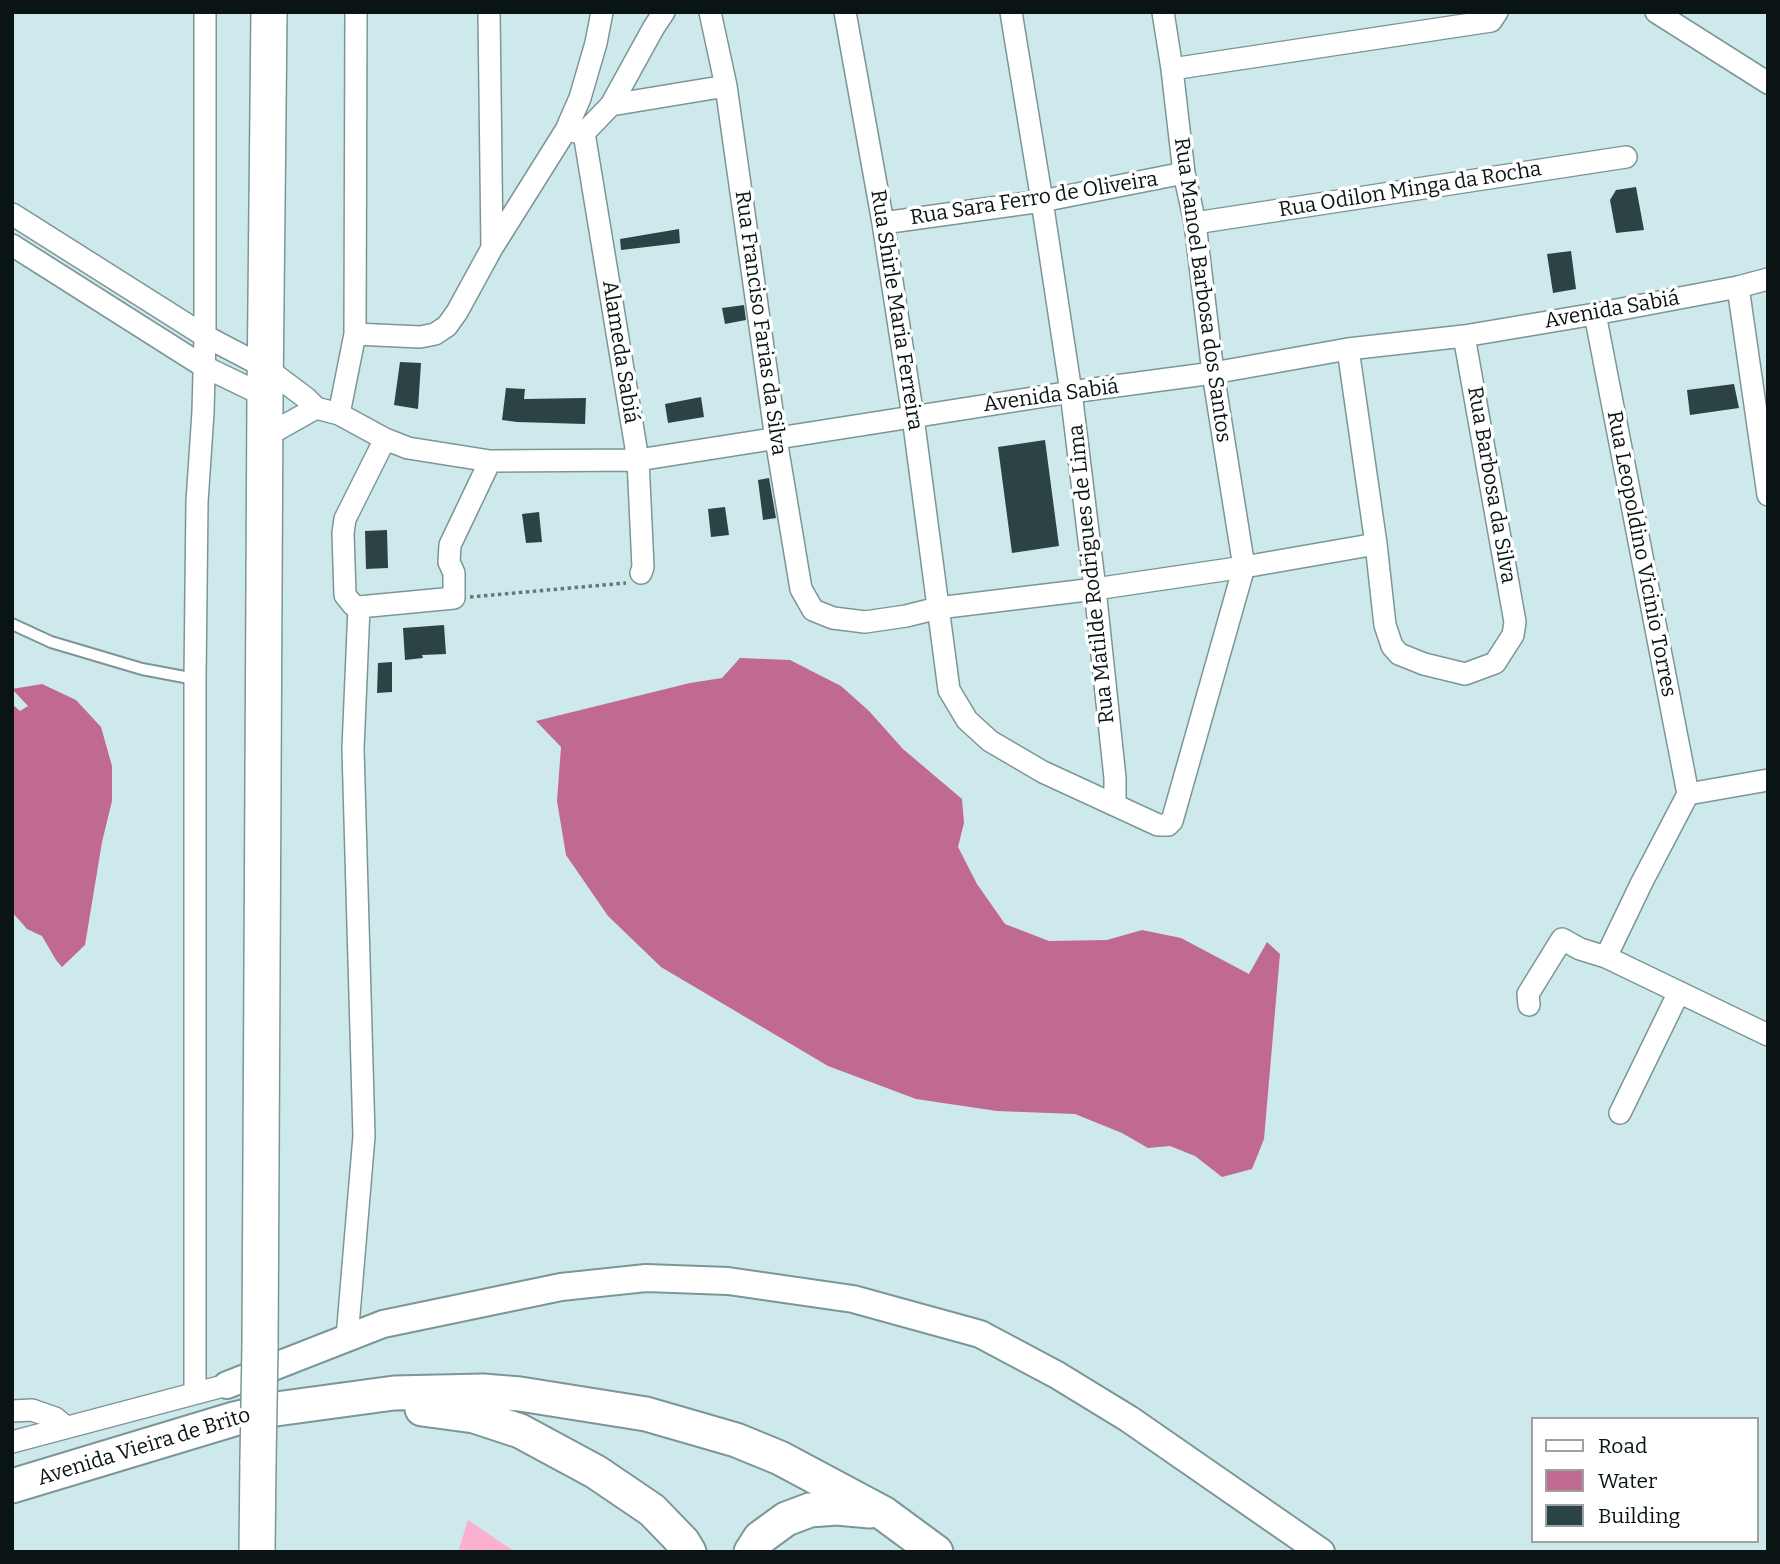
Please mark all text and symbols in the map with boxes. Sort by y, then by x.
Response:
street label: Rua Manoel Barbosa dos Santos [1168,136,1236,444]
street label: Rua Odilon Minga da Rocha [1277,157,1543,223]
street label: Rua Sara Ferro de Oliveira [908,167,1160,231]
street label: Rua Shirle Maria Ferreira [865,188,927,432]
street label: Rua Franciso Farias da Silva [729,189,791,457]
street label: Alameda Sabiá [596,279,644,425]
street label: Avenida Sabiá [1543,286,1681,334]
street label: Avenida Sabiá [982,374,1120,418]
street label: Rua Barbosa da Silva [1461,385,1521,585]
street label: Rua Leopoldino Vicinio Torres [1601,409,1681,699]
street label: Rua Matilde Rodrigues de Lima [1064,423,1120,725]
street label: Avenida Vieira de Brito [35,1403,253,1491]
legend [1532,1417,1759,1543]
text: Road [1598,1433,1647,1459]
text: Water [1598,1468,1657,1494]
text: Building [1598,1503,1680,1529]

